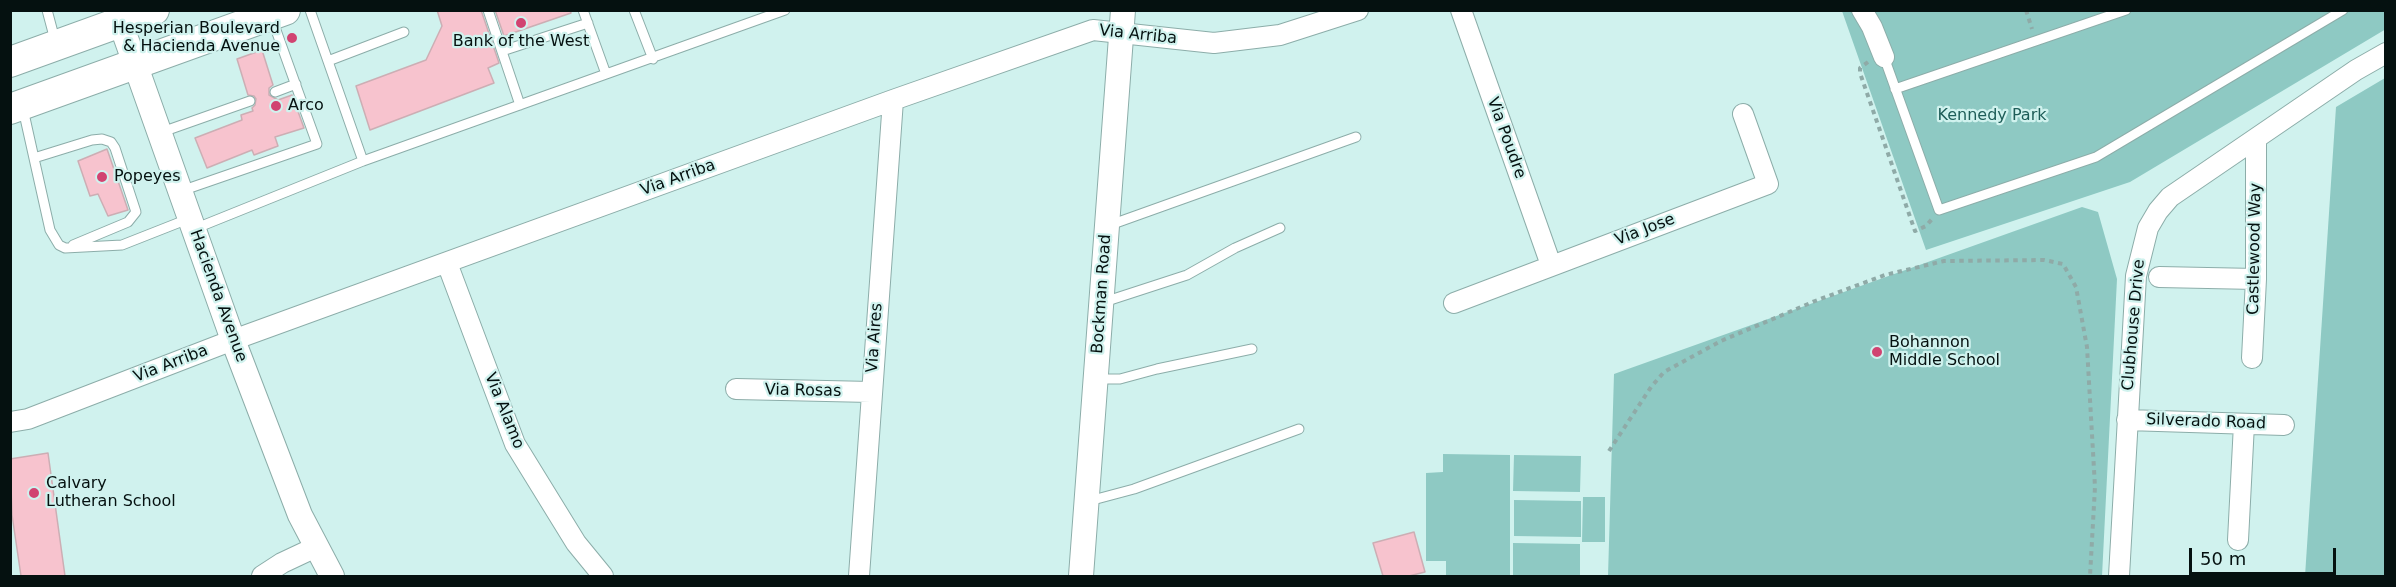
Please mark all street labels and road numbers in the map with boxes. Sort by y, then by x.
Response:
street label: Via Arriba [1098,21,1178,49]
street label: Via Poudre [1482,95,1530,181]
street label: Via Arriba [638,156,718,200]
street label: Castlewood Way [2244,183,2266,315]
street label: Via Jose [1612,210,1678,250]
street label: Hacienda Avenue [185,227,251,365]
street label: Bockman Road [1088,234,1116,354]
street label: Clubhouse Drive [2119,258,2149,392]
street label: Via Aires [863,303,887,373]
street label: Via Arriba [131,341,211,387]
street label: Via Alamo [480,370,528,452]
street label: Via Rosas [765,381,841,401]
street label: Silverado Road [2146,410,2266,434]

